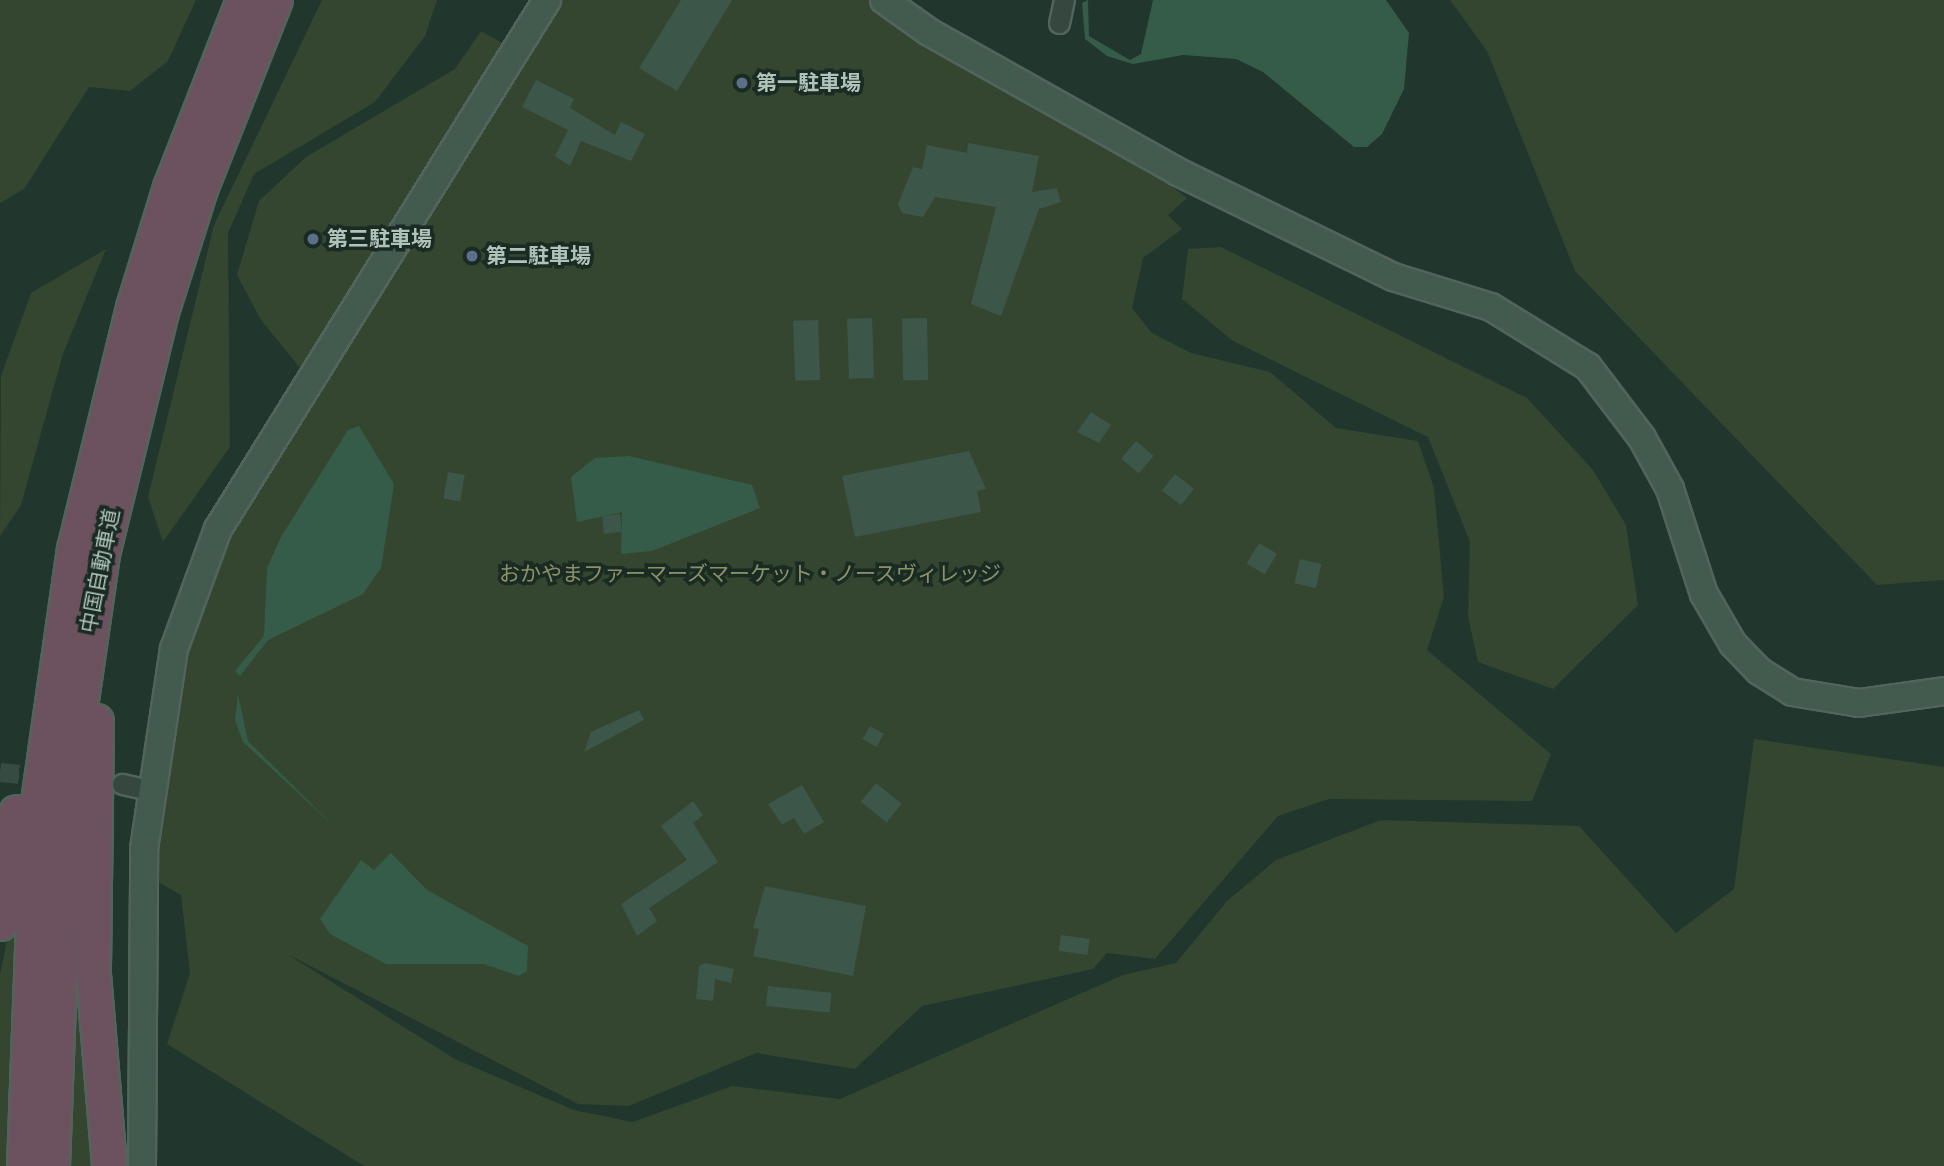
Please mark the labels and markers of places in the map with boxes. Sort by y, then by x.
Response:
place label: 第一駐車場 [756,70,861,96]
marker: 第一駐車場 [734,75,750,91]
place label: 第三駐車場 [327,226,432,252]
marker: 第三駐車場 [305,231,321,247]
place label: 第二駐車場 [486,243,591,269]
marker: 第二駐車場 [464,248,480,264]

